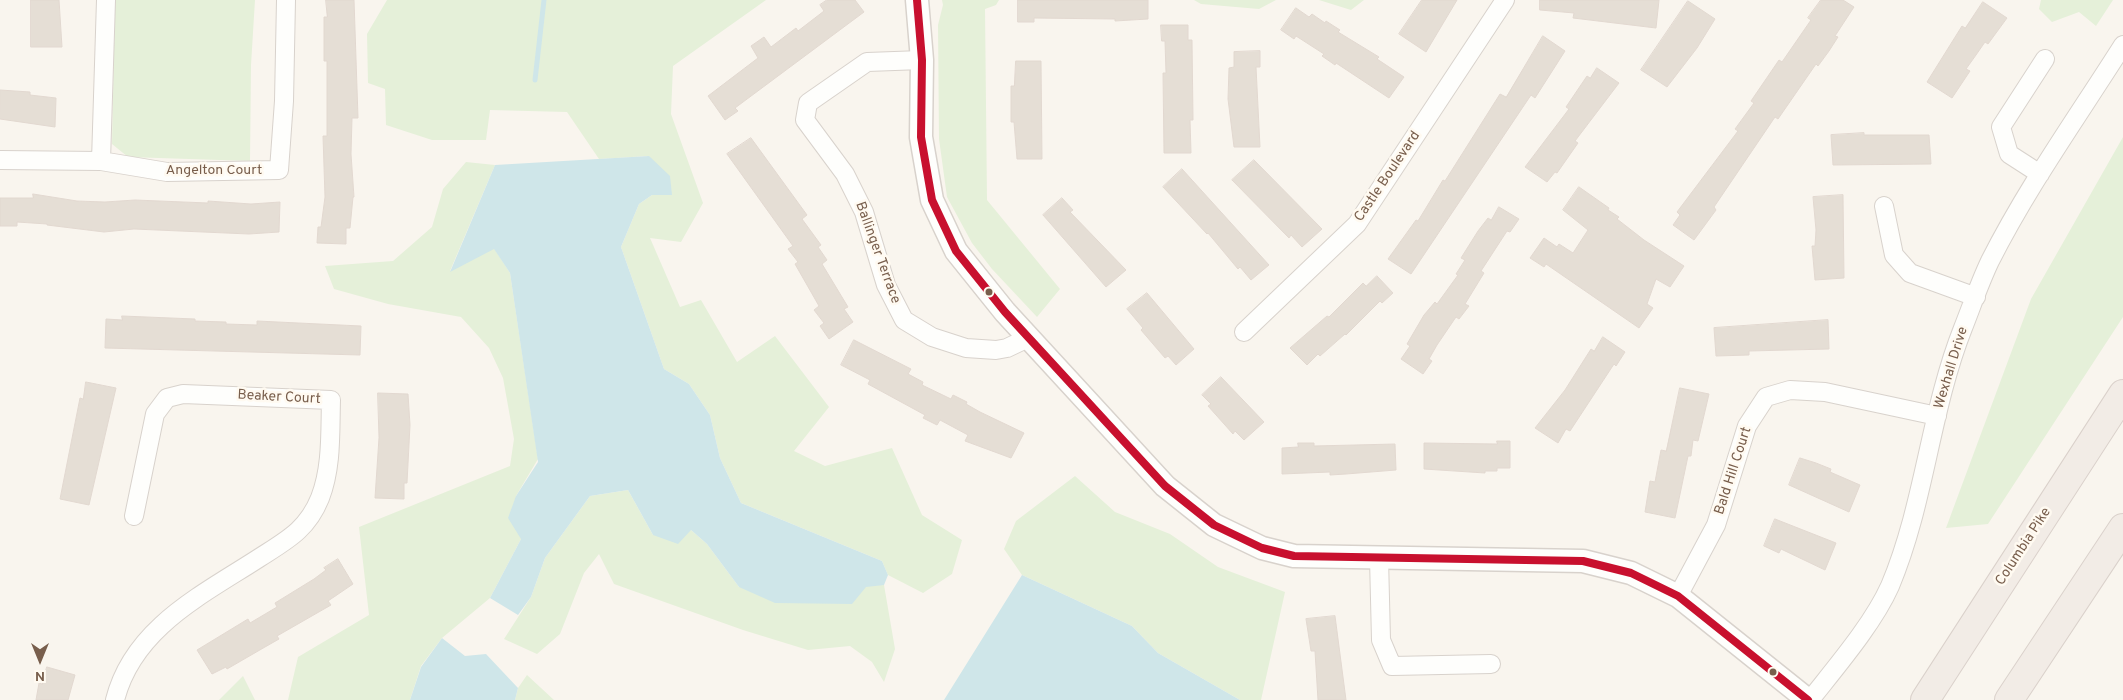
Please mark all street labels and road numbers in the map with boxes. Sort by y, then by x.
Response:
street label: Castle Boulevard [1351,128,1425,226]
street label: Angelton Court [166,163,262,179]
street label: Ballinger Terrace [851,200,903,306]
street label: Wexhall Drive [1932,325,1972,411]
street label: Beaker Court [237,387,321,409]
street label: Bald Hill Court [1712,425,1756,517]
street label: Columbia Pike [1993,505,2055,589]

